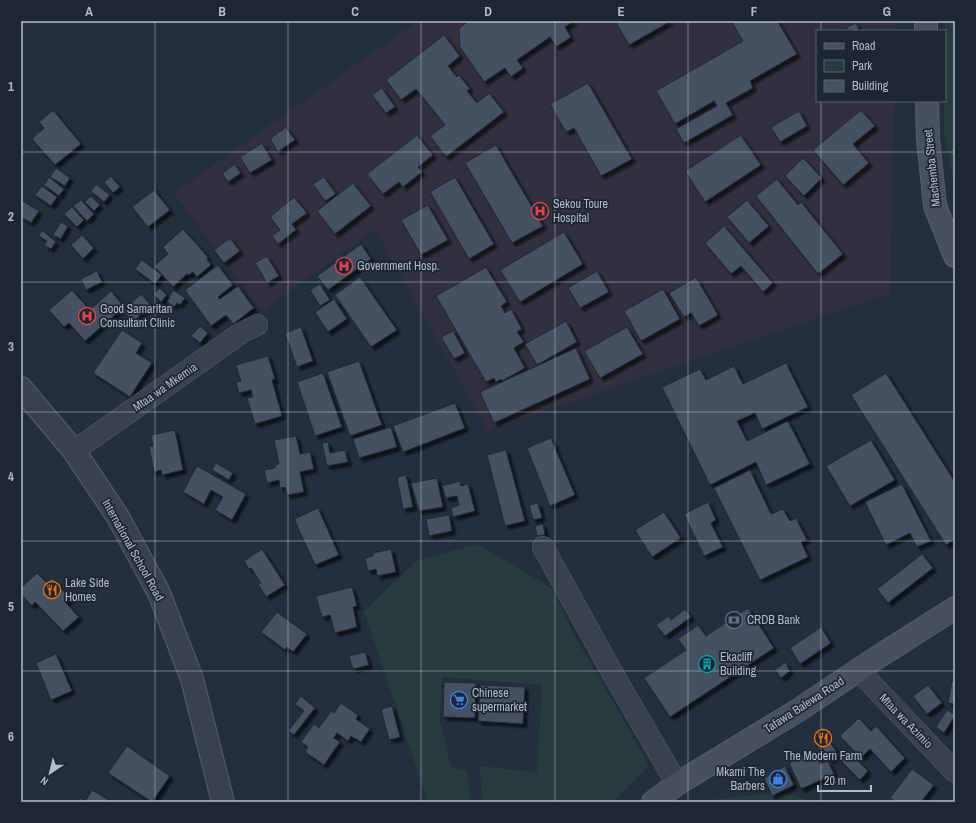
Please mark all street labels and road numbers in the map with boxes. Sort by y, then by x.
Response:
street label: Machemba Street [920,128,944,207]
street label: Mtaa wa Mkemia [130,359,201,415]
street label: International School Road [98,496,168,604]
street label: Tafawa Balewa Road [761,673,847,737]
street label: Mtaa wa Azimio [876,690,936,752]

